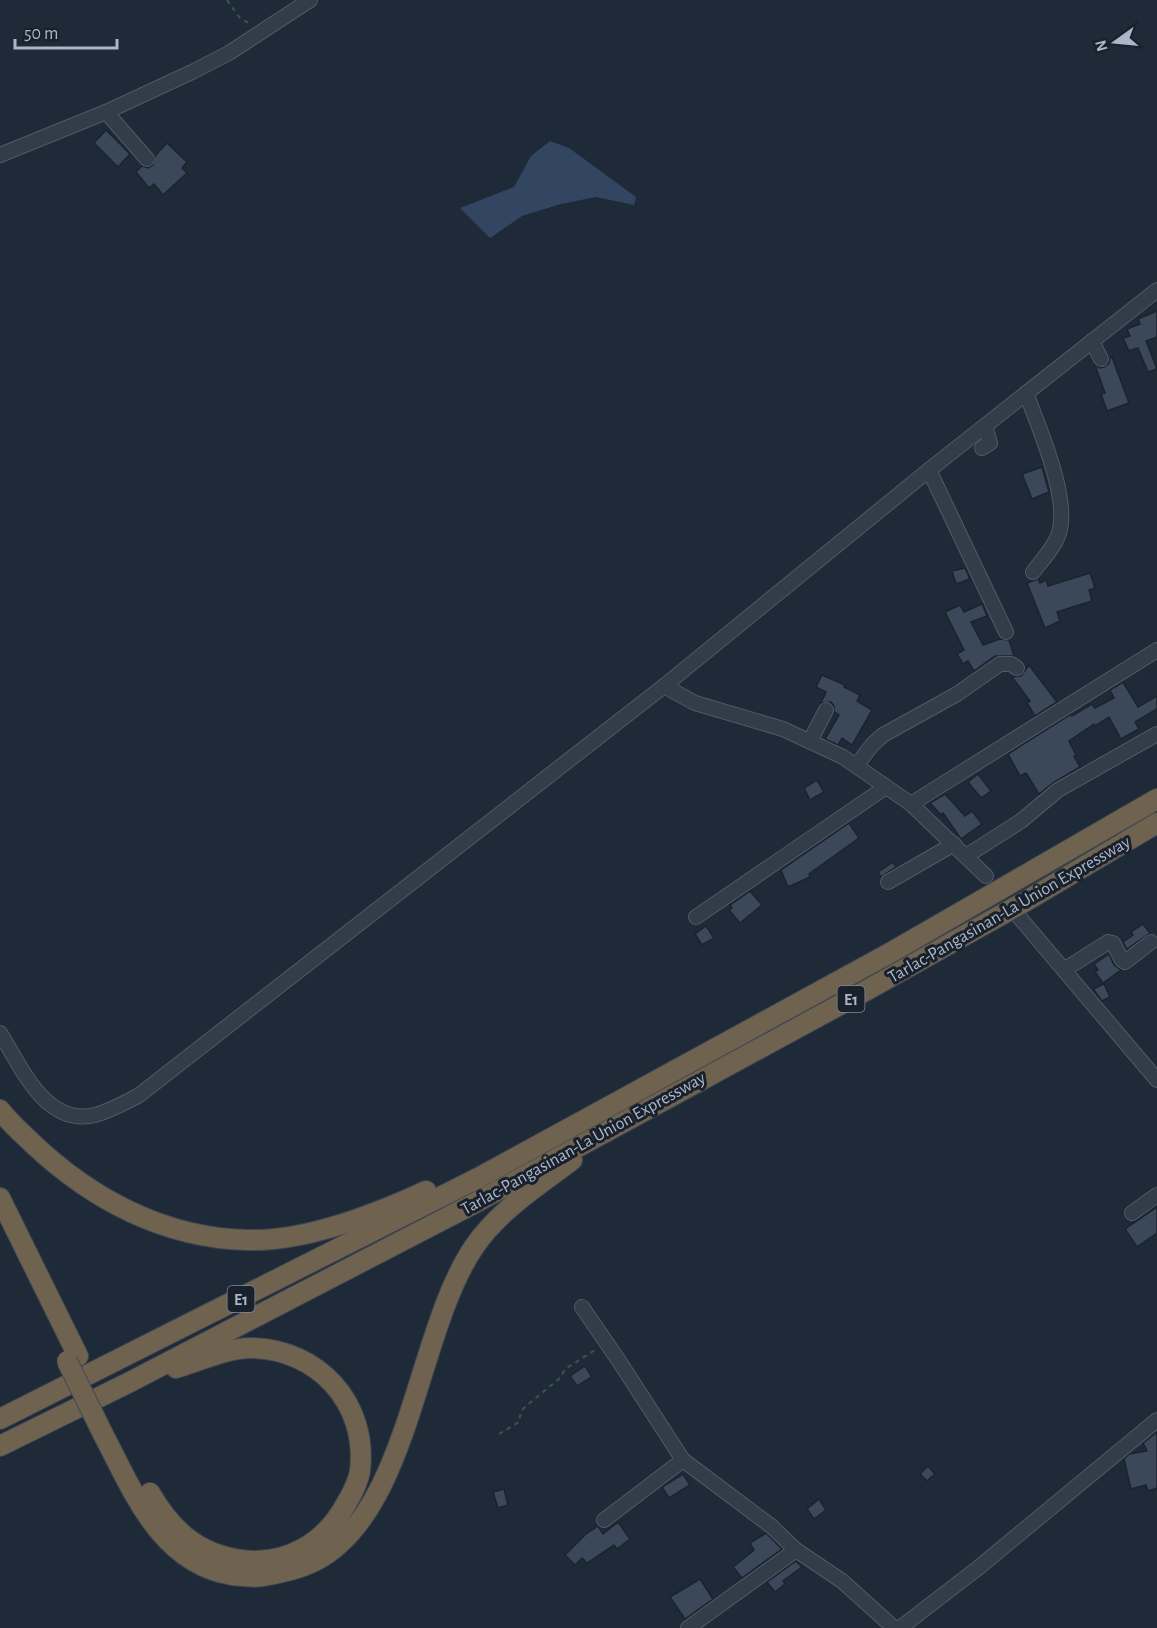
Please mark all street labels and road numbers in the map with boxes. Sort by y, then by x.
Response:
street label: Tarlac-Pangasinan-La Union Expressway [885,833,1134,987]
road number: E1 [838,986,864,1012]
street label: Tarlac-Pangasinan-La Union Expressway [458,1069,709,1219]
road number: E1 [228,1286,254,1312]

